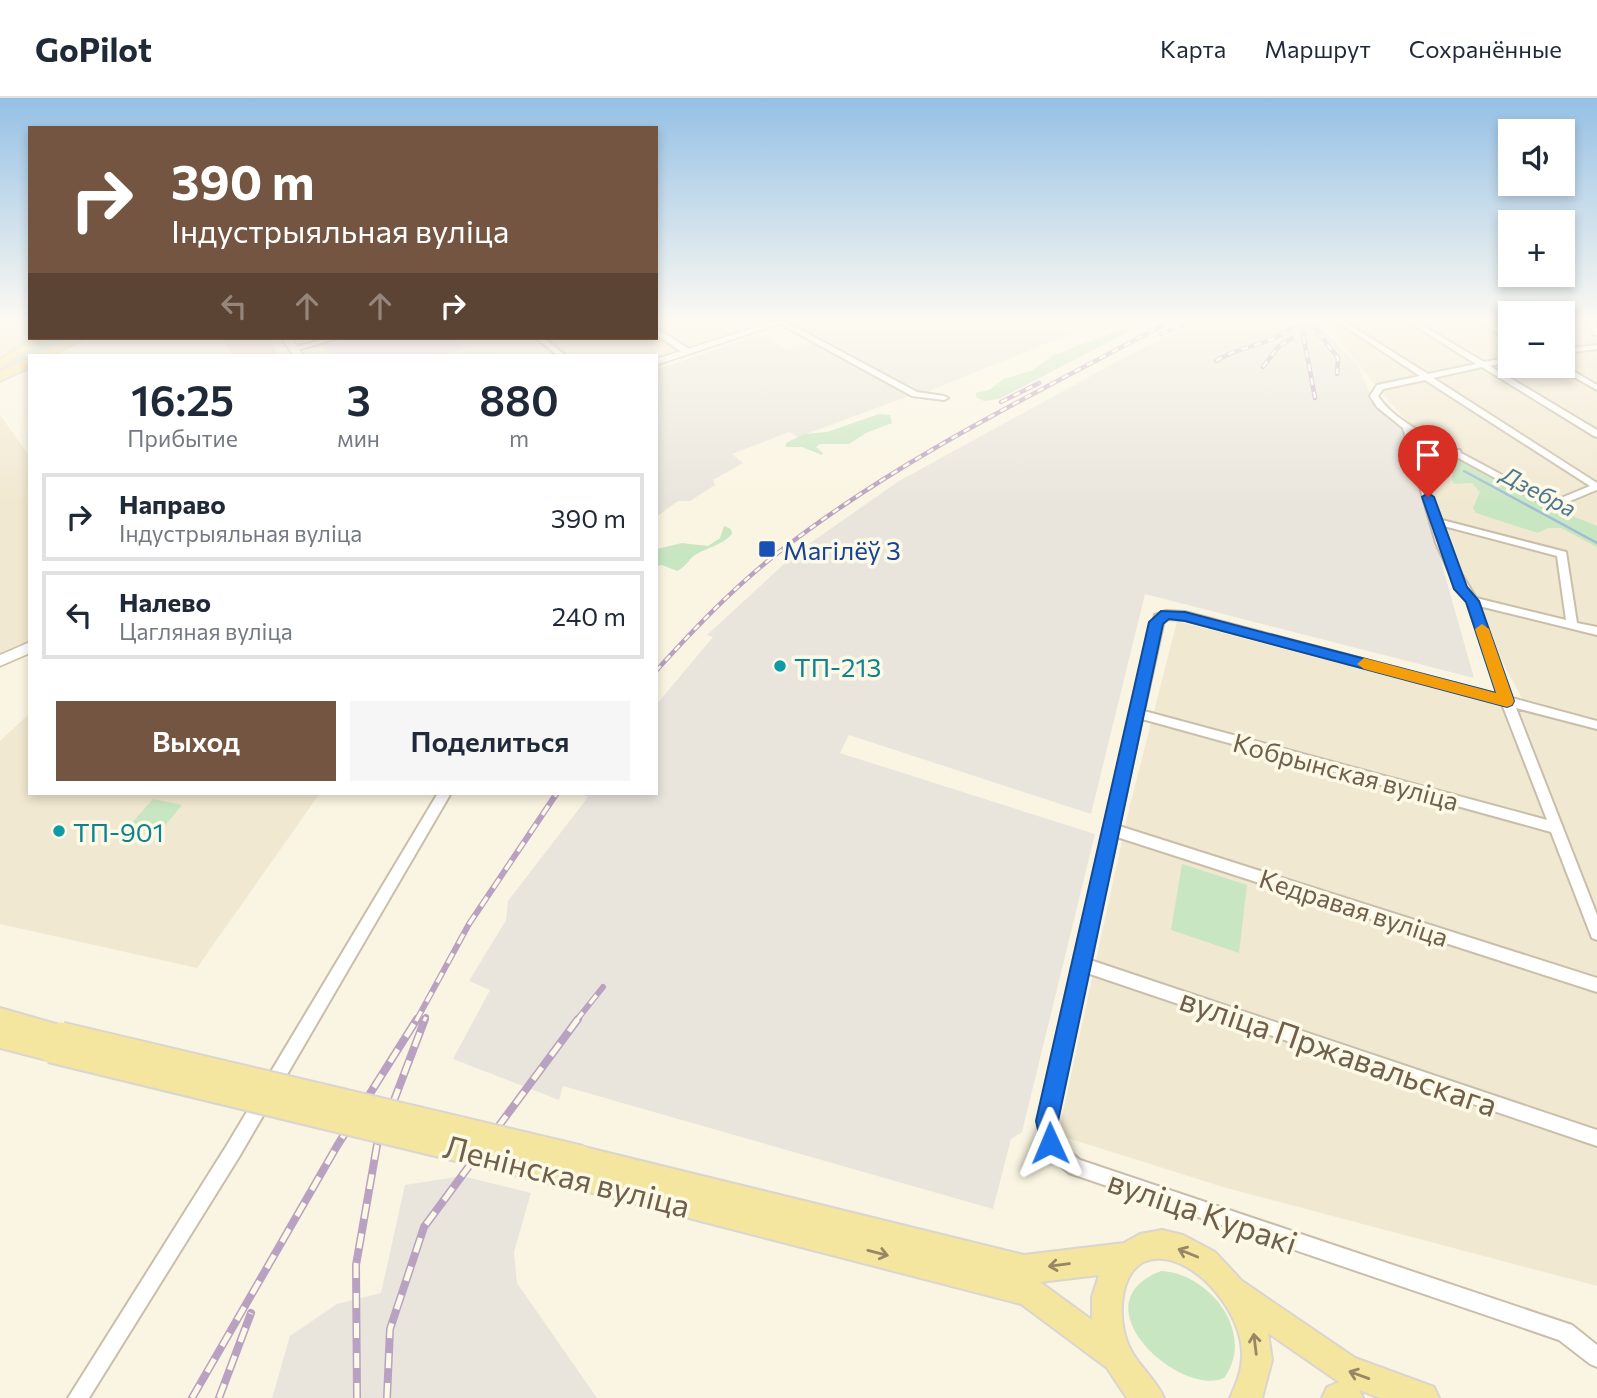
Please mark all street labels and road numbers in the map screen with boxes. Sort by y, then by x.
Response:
street label: Кобрынская вуліца [1230,726,1462,816]
street label: Кедравая вуліца [1256,862,1452,952]
street label: вуліца Пржавальскага [1175,978,1503,1124]
street label: Ленінская вуліца [440,1125,694,1225]
street label: вуліца Куракі [1103,1160,1303,1262]

